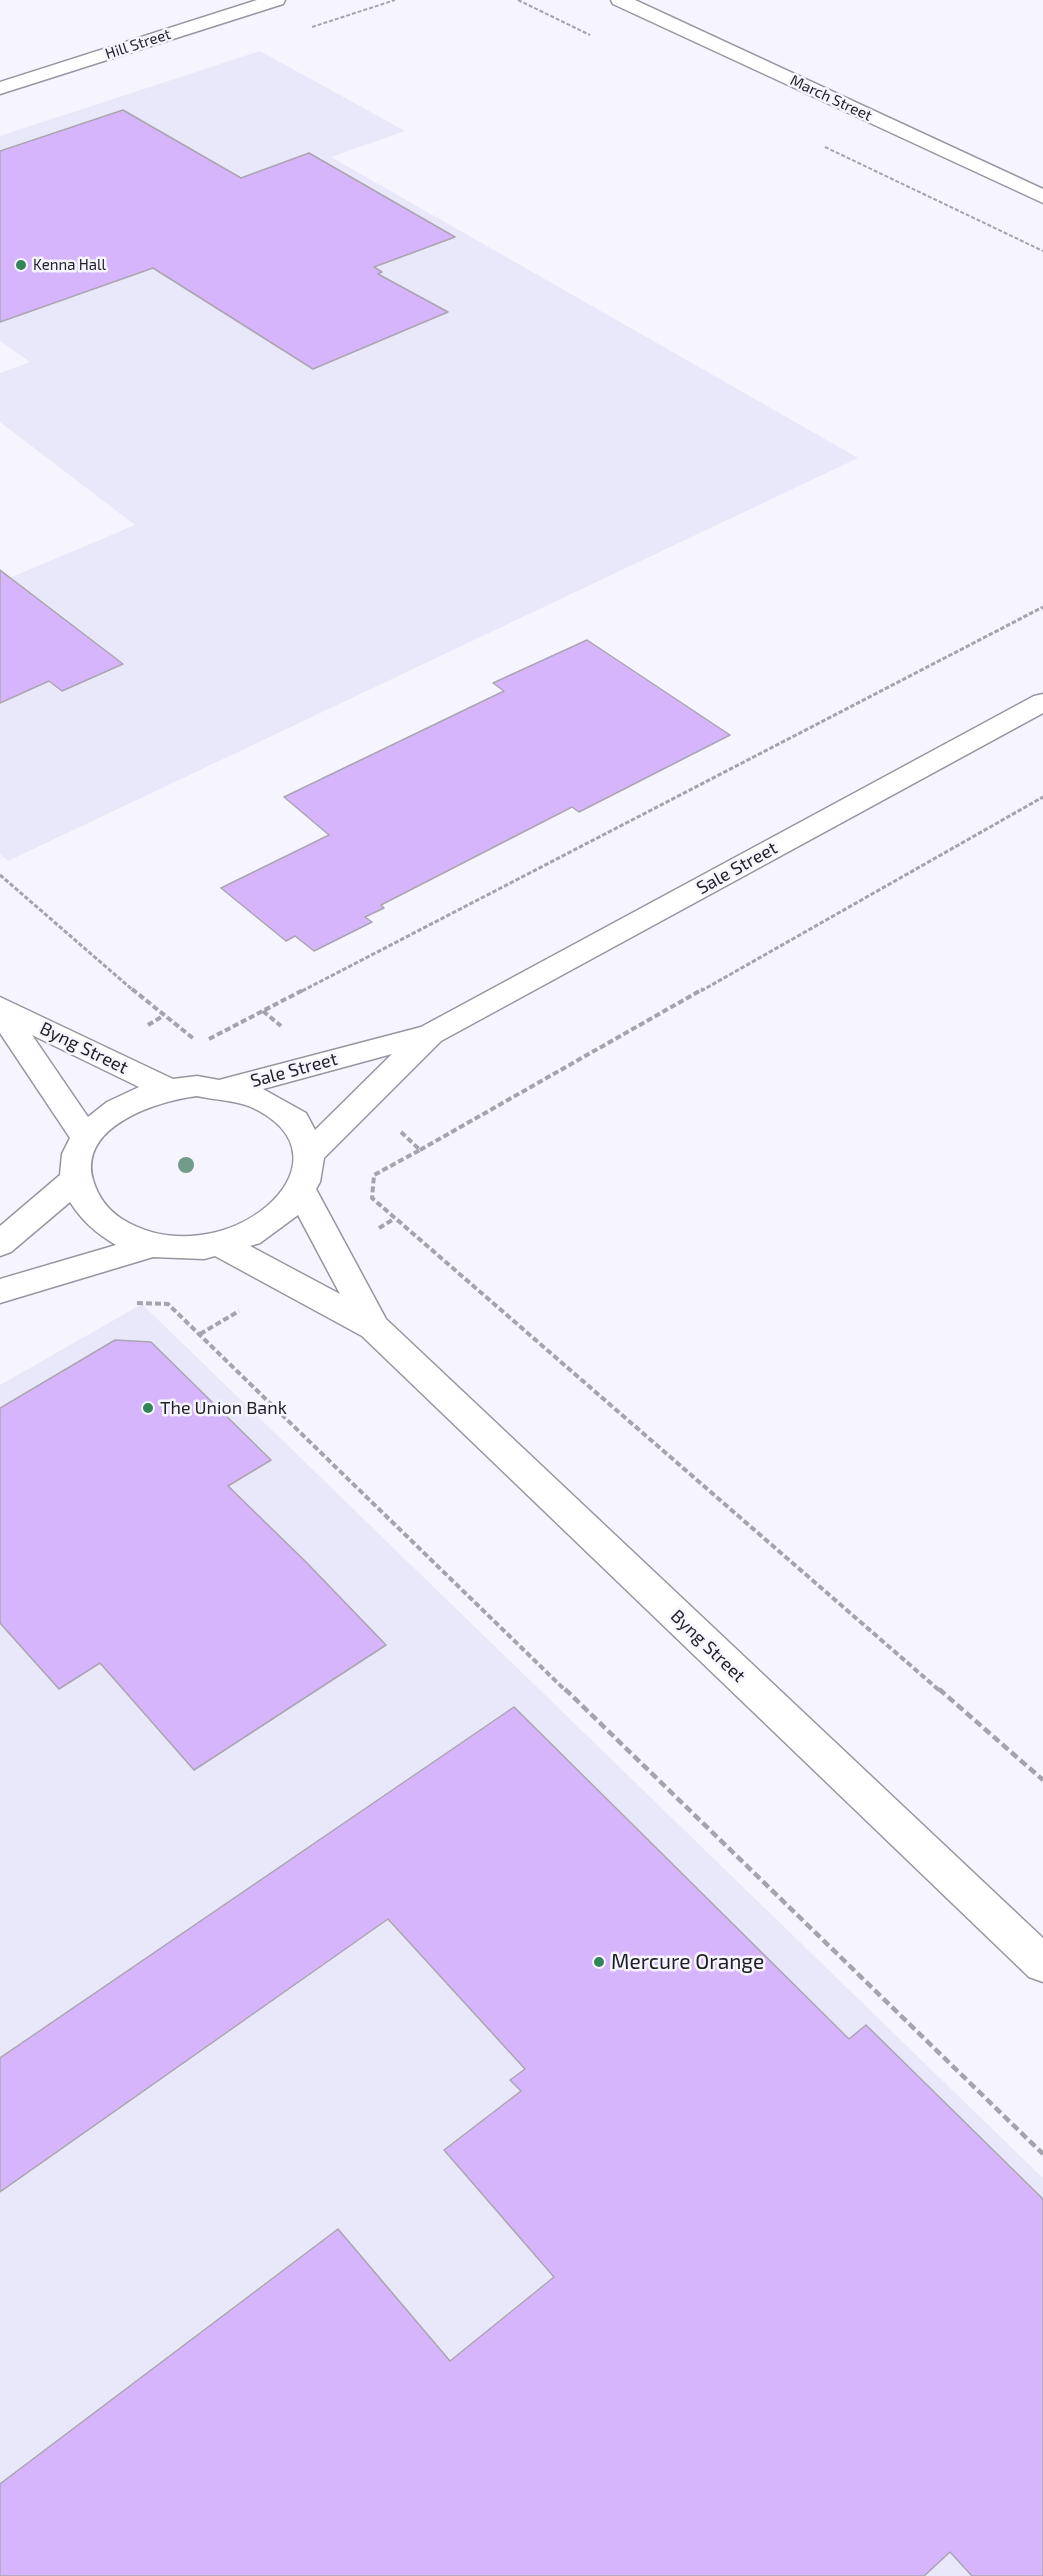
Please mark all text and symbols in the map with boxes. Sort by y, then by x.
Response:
street label: Hill Street [103,25,173,63]
street label: March Street [787,71,875,125]
place label: Kenna Hall [33,256,106,274]
marker: Kenna Hall [14,258,28,272]
street label: Sale Street [693,837,781,899]
street label: Byng Street [36,1017,132,1079]
street label: Sale Street [248,1048,340,1092]
place label: The Union Bank [160,1397,287,1419]
marker: The Union Bank [141,1401,155,1415]
street label: Byng Street [666,1605,750,1687]
place label: Mercure Orange [611,1949,764,1975]
marker: Mercure Orange [592,1955,606,1969]

